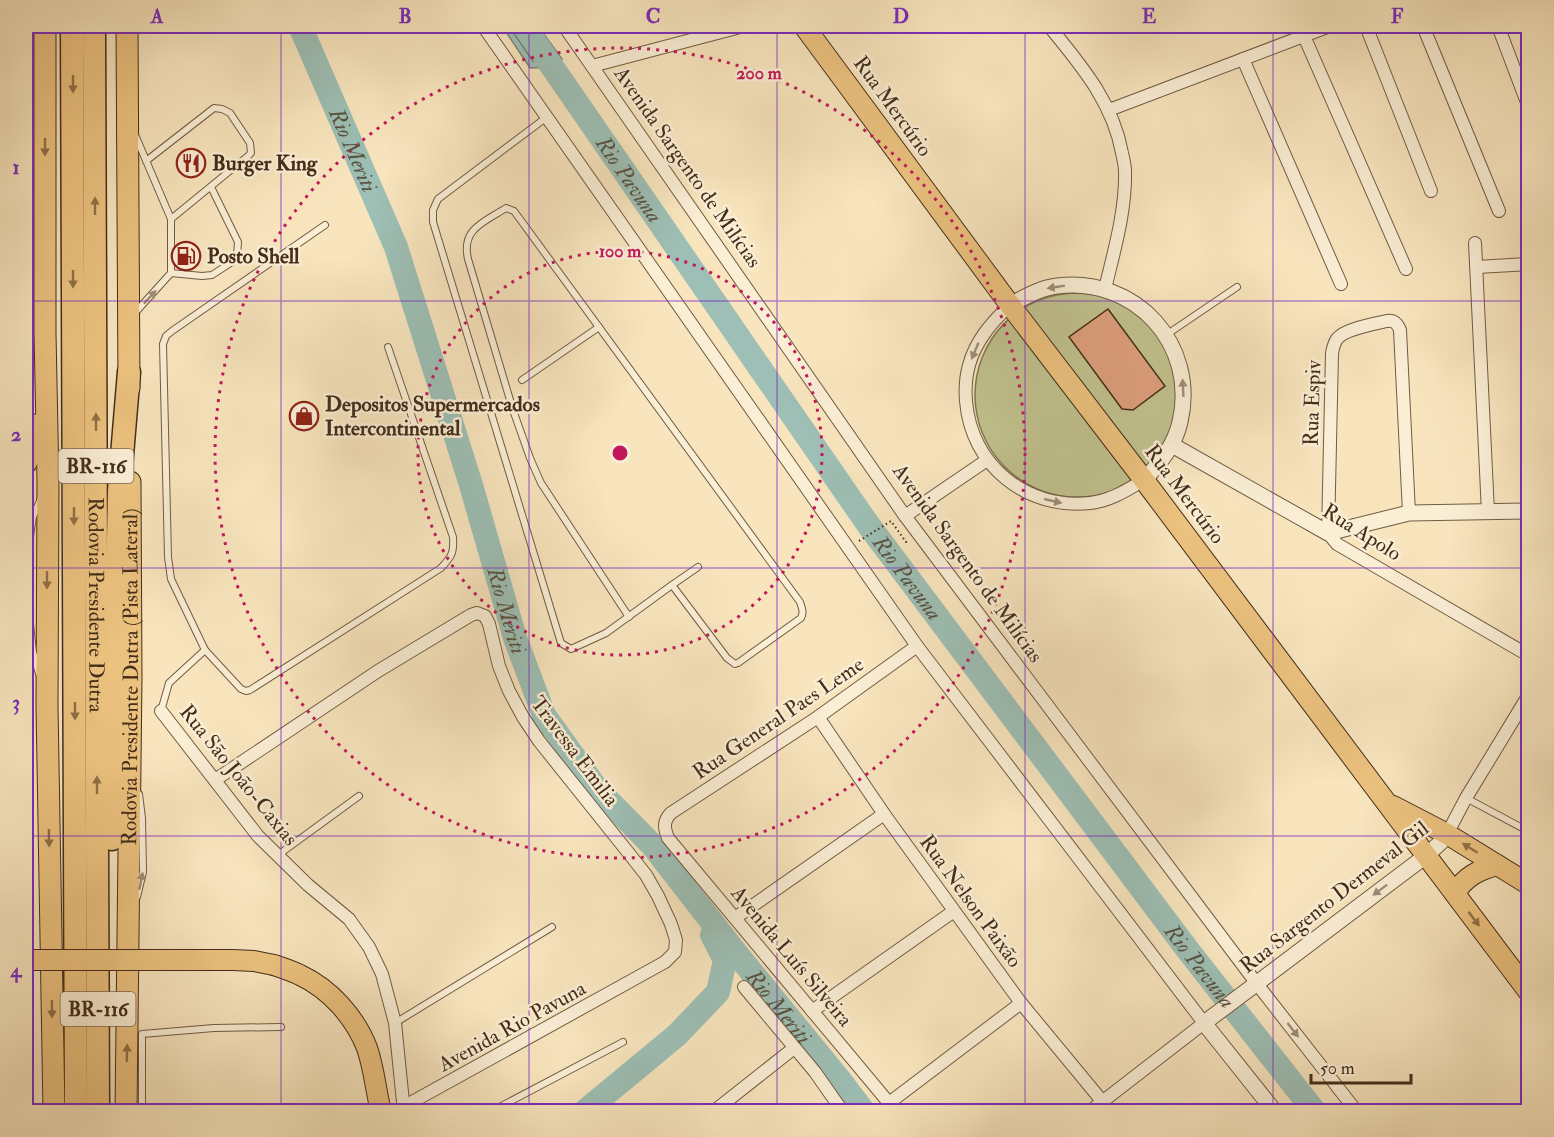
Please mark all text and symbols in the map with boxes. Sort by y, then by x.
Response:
text: A [150,4,164,29]
text: B [398,4,412,29]
text: C [646,4,660,29]
text: D [893,4,909,29]
text: E [1142,4,1157,29]
text: F [1391,4,1404,29]
street label: Rua Mercúrio [847,51,938,162]
street label: Avenida Sargento de Milícias [607,61,767,273]
text: 200 m [736,62,783,85]
one-way arrow [68,74,78,93]
water label: Rio Meriti [322,103,383,197]
water label: Rio Pavuna [589,130,669,228]
one-way arrow [40,137,50,156]
restaurant icon: Burger King [175,147,207,179]
place label: Burger King [212,150,318,177]
text: 1 [12,155,20,180]
one-way arrow [90,197,100,216]
fuel station icon: Posto Shell [170,240,202,272]
text: 100 m [599,240,642,263]
place label: Posto Shell [207,243,300,270]
one-way arrow [68,269,78,288]
one-way arrow [1046,283,1065,292]
one-way arrow [143,290,156,305]
one-way arrow [970,342,980,360]
street label: Rua Espiv [1298,359,1328,447]
one-way arrow [1178,379,1188,398]
place label: Depositos Supermercados Intercontinental [325,391,540,442]
shop icon: Depositos Supermercados Intercontinental [288,400,320,432]
one-way arrow [91,413,100,432]
text: 2 [11,422,21,447]
street label: Rua Mercúrio [1138,439,1231,550]
centre of rings [610,443,630,463]
road number: BR-116 [58,449,134,483]
street label: Avenida Sargento de Milícias [886,458,1049,668]
one-way arrow [1044,496,1062,506]
street label: Rodovia Presidente Dutra [82,497,110,713]
street label: Rua Apolo [1317,498,1406,567]
one-way arrow [69,506,79,525]
street label: Rodovia Presidente Dutra (Pista Lateral) [116,508,145,846]
water label: Rio Pavuna [866,529,948,626]
water label: Rio Meriti [480,563,533,658]
one-way arrow [42,571,52,590]
street label: Rua General Paes Leme [687,651,869,786]
text: 3 [12,690,20,715]
street label: Travessa Emilia [524,691,625,812]
street label: Rua São João-Caxias [173,699,304,851]
one-way arrow [70,701,80,720]
one-way arrow [92,776,102,795]
street label: Rua Sargento Dermeval Gil [1234,815,1435,980]
one-way arrow [44,829,54,848]
street label: Rua Nelson Paixão [913,829,1028,973]
one-way arrow [1462,843,1478,854]
one-way arrow [137,871,146,890]
street label: Avenida Luís Silveira [724,880,859,1033]
one-way arrow [1372,884,1388,897]
one-way arrow [1468,910,1480,926]
water label: Rio Pavuna [1157,918,1241,1014]
text: 4 [10,958,23,983]
water label: Rio Meriti [739,963,818,1050]
street label: Avenida Rio Pavuna [433,975,591,1079]
road number: BR-116 [60,992,136,1026]
one-way arrow [47,1000,57,1019]
one-way arrow [1286,1022,1299,1038]
one-way arrow [122,1044,132,1063]
scale bar [1311,1047,1412,1085]
text: 50 m [1320,1057,1355,1080]

